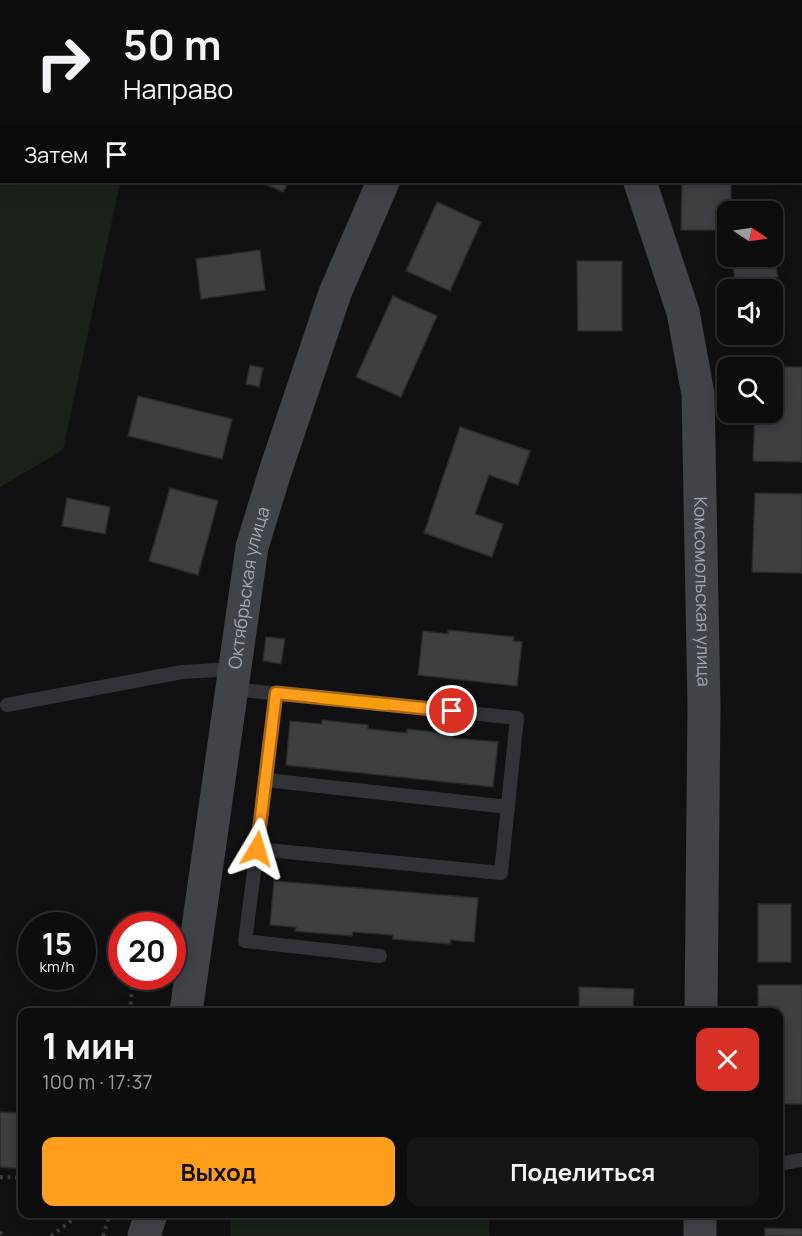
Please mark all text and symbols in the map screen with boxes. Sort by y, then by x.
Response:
text: 50 m [123,15,221,73]
icon: right [24,24,102,102]
text: Направо [123,70,233,107]
icon: arrive [100,138,133,171]
text: Затем [24,140,88,170]
north arrow [717,201,783,267]
map controls [717,201,783,423]
button: sound [717,279,783,345]
button: search [717,357,783,423]
street label: Комсомольская улица [689,497,717,687]
street label: Октябрьская улица [222,503,275,670]
pin [426,685,477,736]
icon: arrive [435,694,468,727]
position arrow [225,817,289,881]
speed limit sign: 20 [108,912,186,990]
text: 15 [42,923,72,964]
text: km/h [40,956,74,977]
text: 1 мин [42,1021,135,1070]
button: close [696,1028,759,1091]
text: 100 m · 17:37 [42,1068,153,1095]
button: Выход [42,1137,395,1206]
button: Поделиться [407,1137,759,1206]

